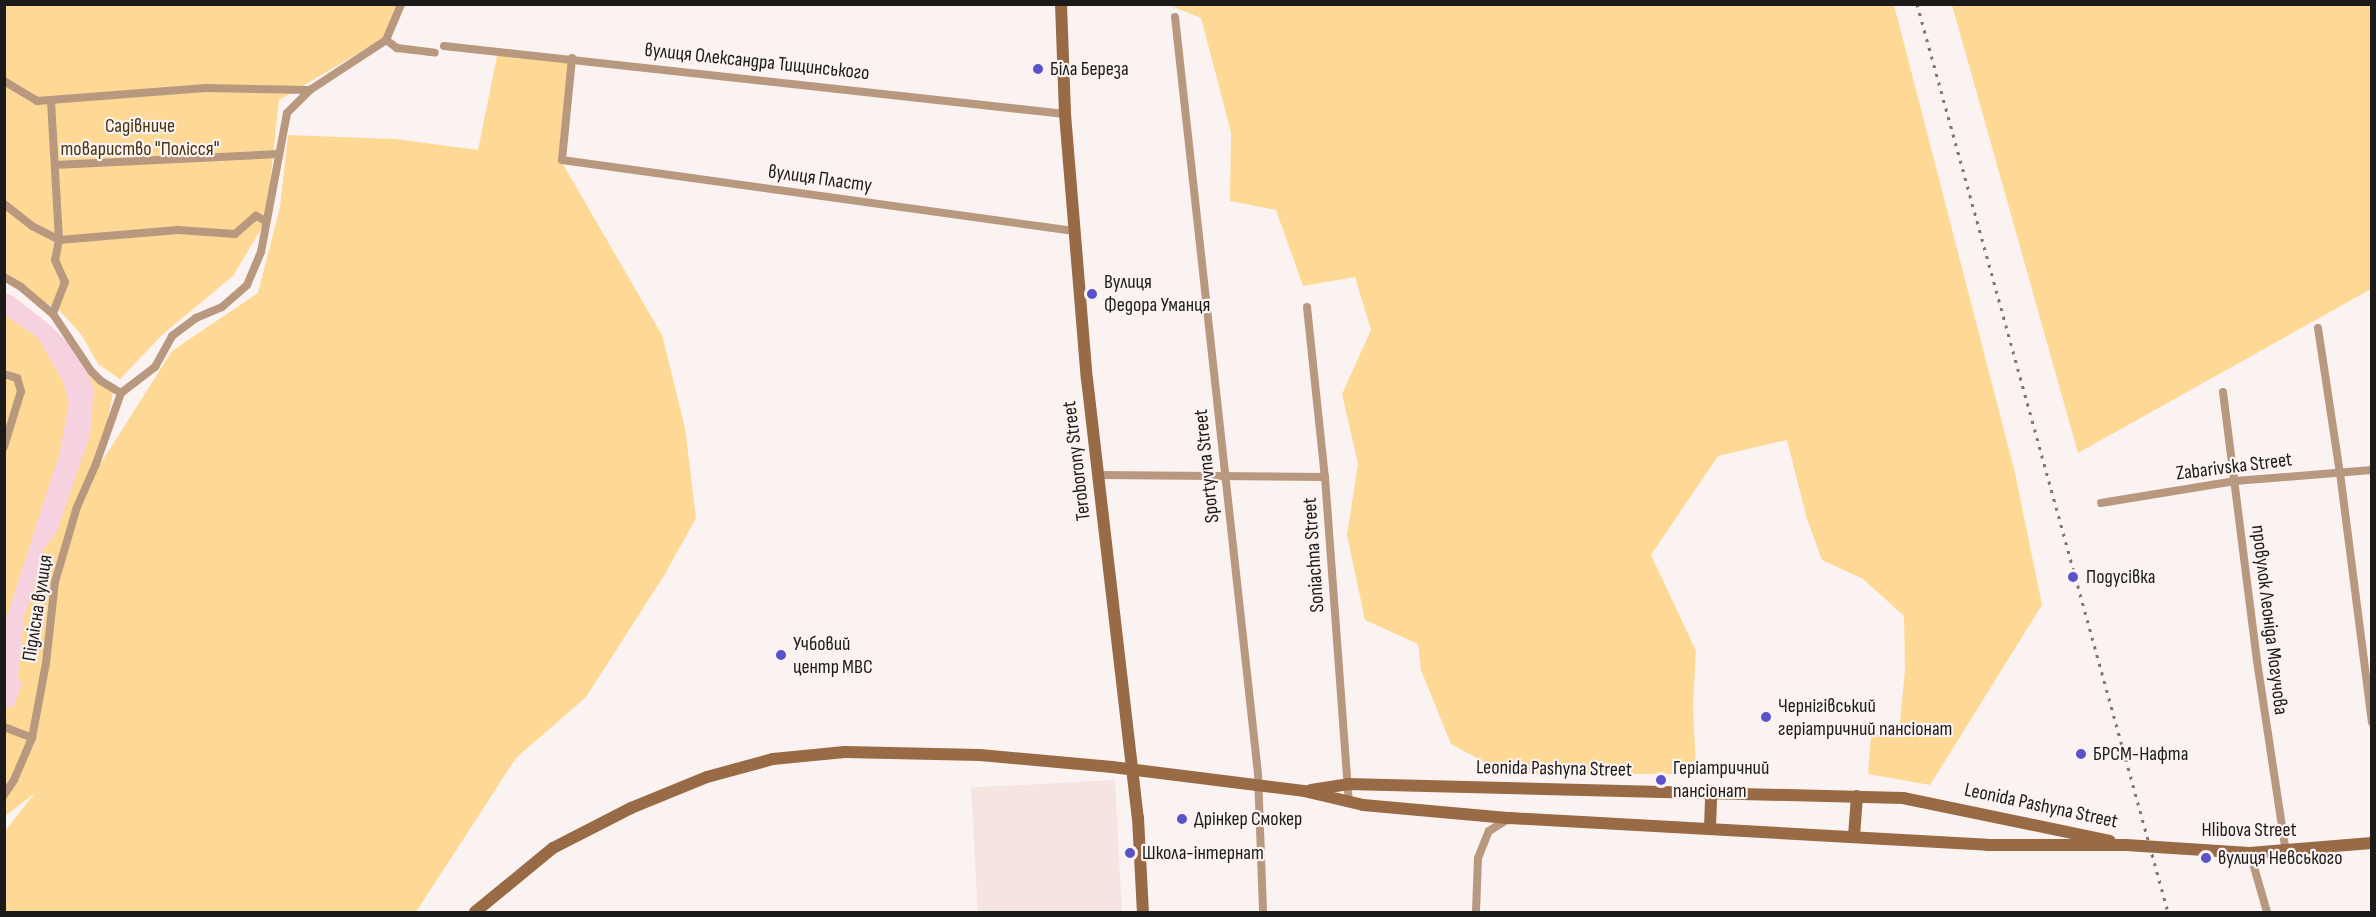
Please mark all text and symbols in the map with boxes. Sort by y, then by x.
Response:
street label: вулиця Олександра Тищинського [643,38,871,86]
place label: Біла Береза [1050,57,1129,81]
marker: Біла Береза [1031,62,1045,76]
park label: Садівниче товариство "Полісся" [61,115,219,162]
street label: вулиця Пласту [767,160,873,198]
place label: Вулиця Федора Уманця [1104,270,1210,317]
marker: Вулиця Федора Уманця [1085,287,1099,301]
street label: Teroborony Street [1058,400,1096,522]
street label: Sportyvna Street [1189,408,1225,524]
street label: Zabarivska Street [2175,448,2293,486]
street label: Soniachna Street [1298,497,1330,613]
street label: провулок Леоніда Могучова [2245,524,2293,716]
street label: Підлісна вулиця [18,553,58,663]
place label: Подусівка [2086,565,2155,589]
marker: Подусівка [2064,568,2082,586]
place label: Учбовий центр МВС [793,632,873,679]
marker: Учбовий центр МВС [774,648,788,662]
place label: Чернігівський геріатричний пансіонат [1778,694,1952,741]
marker: Чернігівський геріатричний пансіонат [1759,710,1773,724]
place label: БРСМ-Нафта [2093,742,2188,766]
marker: БРСМ-Нафта [2074,747,2088,761]
street label: Leonida Pashyna Street [1476,756,1632,782]
place label: Геріатричний пансіонат [1673,756,1769,803]
marker: Геріатричний пансіонат [1654,773,1668,787]
street label: Leonida Pashyna Street [1962,778,2120,834]
place label: Дрінкер Смокер [1194,807,1302,831]
marker: Дрінкер Смокер [1175,812,1189,826]
street label: Hlibova Street [2202,818,2296,842]
place label: Школа-інтернат [1142,841,1264,865]
marker: Школа-інтернат [1123,846,1137,860]
place label: вулиця Невського [2218,846,2342,870]
marker: вулиця Невського [2199,851,2213,865]

